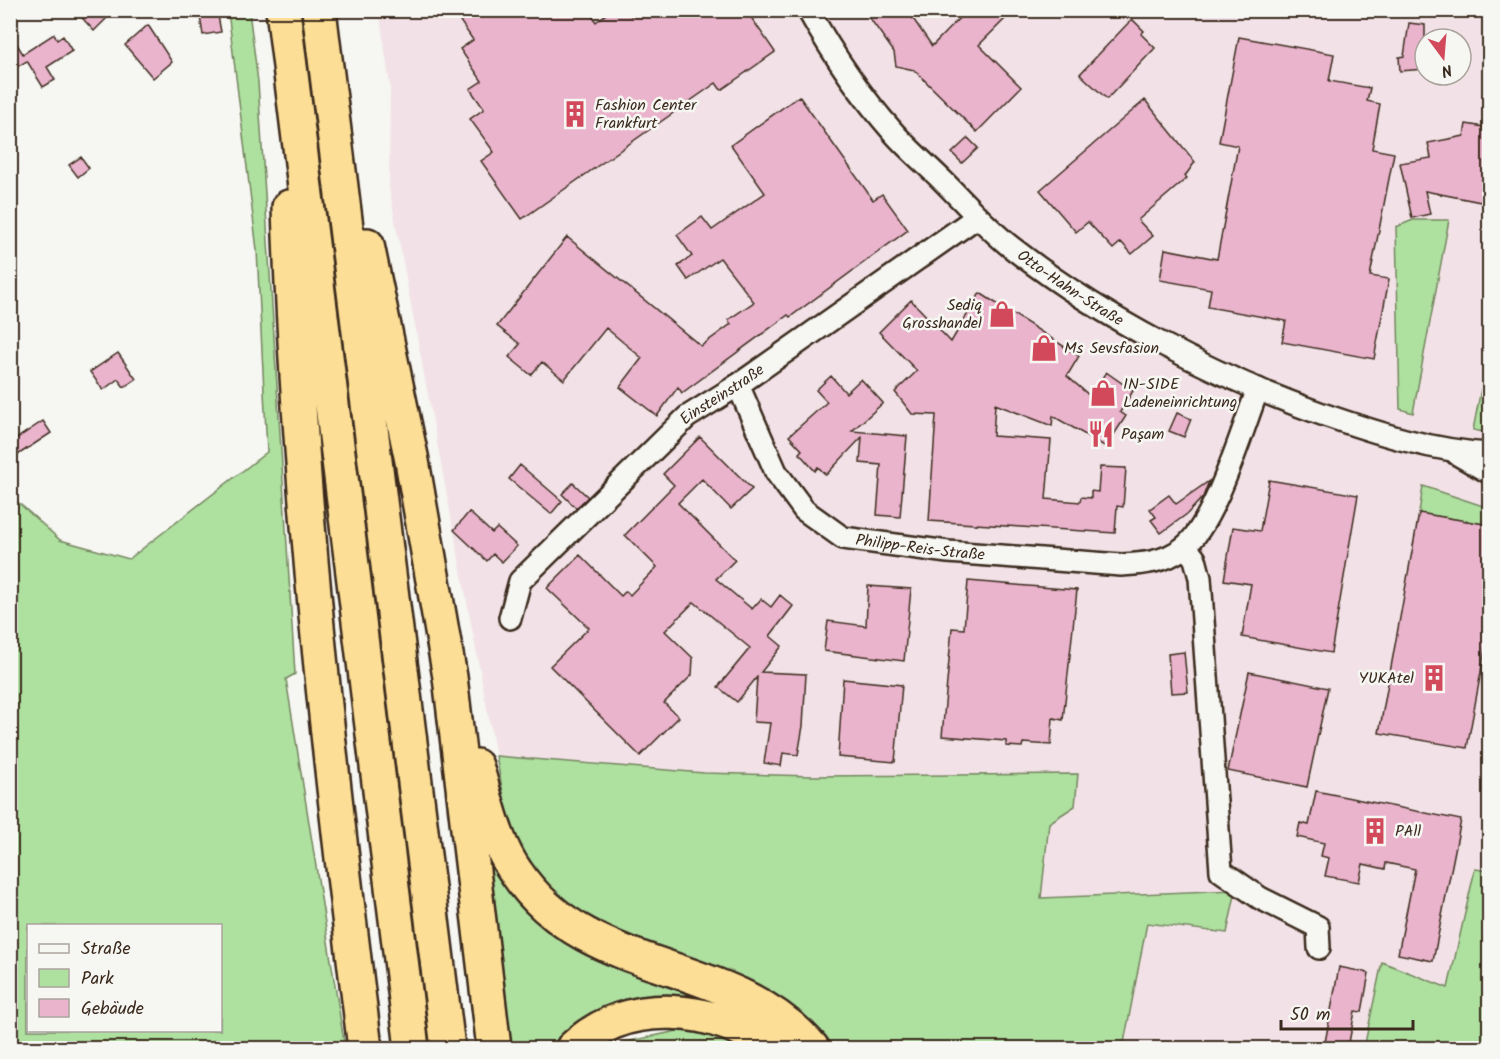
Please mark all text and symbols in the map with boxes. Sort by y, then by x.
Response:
north arrow [1413,27,1473,87]
text: N [1438,57,1455,83]
place label: Fashion Center Frankfurt [595,93,698,136]
building icon: Fashion Center Frankfurt [560,99,590,129]
street label: Otto-Hahn-Straße [1012,243,1128,333]
place label: Sediq Grosshandel [902,293,982,336]
shop icon: Sediq Grosshandel [987,299,1017,329]
shop icon: Ms Sevsfasion [1029,333,1059,363]
place label: Ms Sevsfasion [1064,336,1159,361]
street label: Einsteinstraße [673,358,770,431]
place label: IN-SIDE Ladeneinrichtung [1123,372,1237,415]
shop icon: IN-SIDE Ladeneinrichtung [1088,378,1118,408]
restaurant icon: Paşam [1086,419,1116,449]
place label: Paşam [1121,422,1165,447]
street label: Philipp-Reis-Straße [854,527,986,567]
building icon: YUKAtel [1419,663,1449,693]
place label: YUKAtel [1359,666,1414,691]
building icon: PAll [1360,816,1390,846]
place label: PAll [1395,819,1421,844]
legend [27,924,222,1032]
text: Straße [81,935,131,964]
text: Park [81,965,114,994]
scale bar [1281,993,1413,1031]
text: Gebäude [81,995,144,1024]
text: 50 m [1290,1001,1330,1030]

